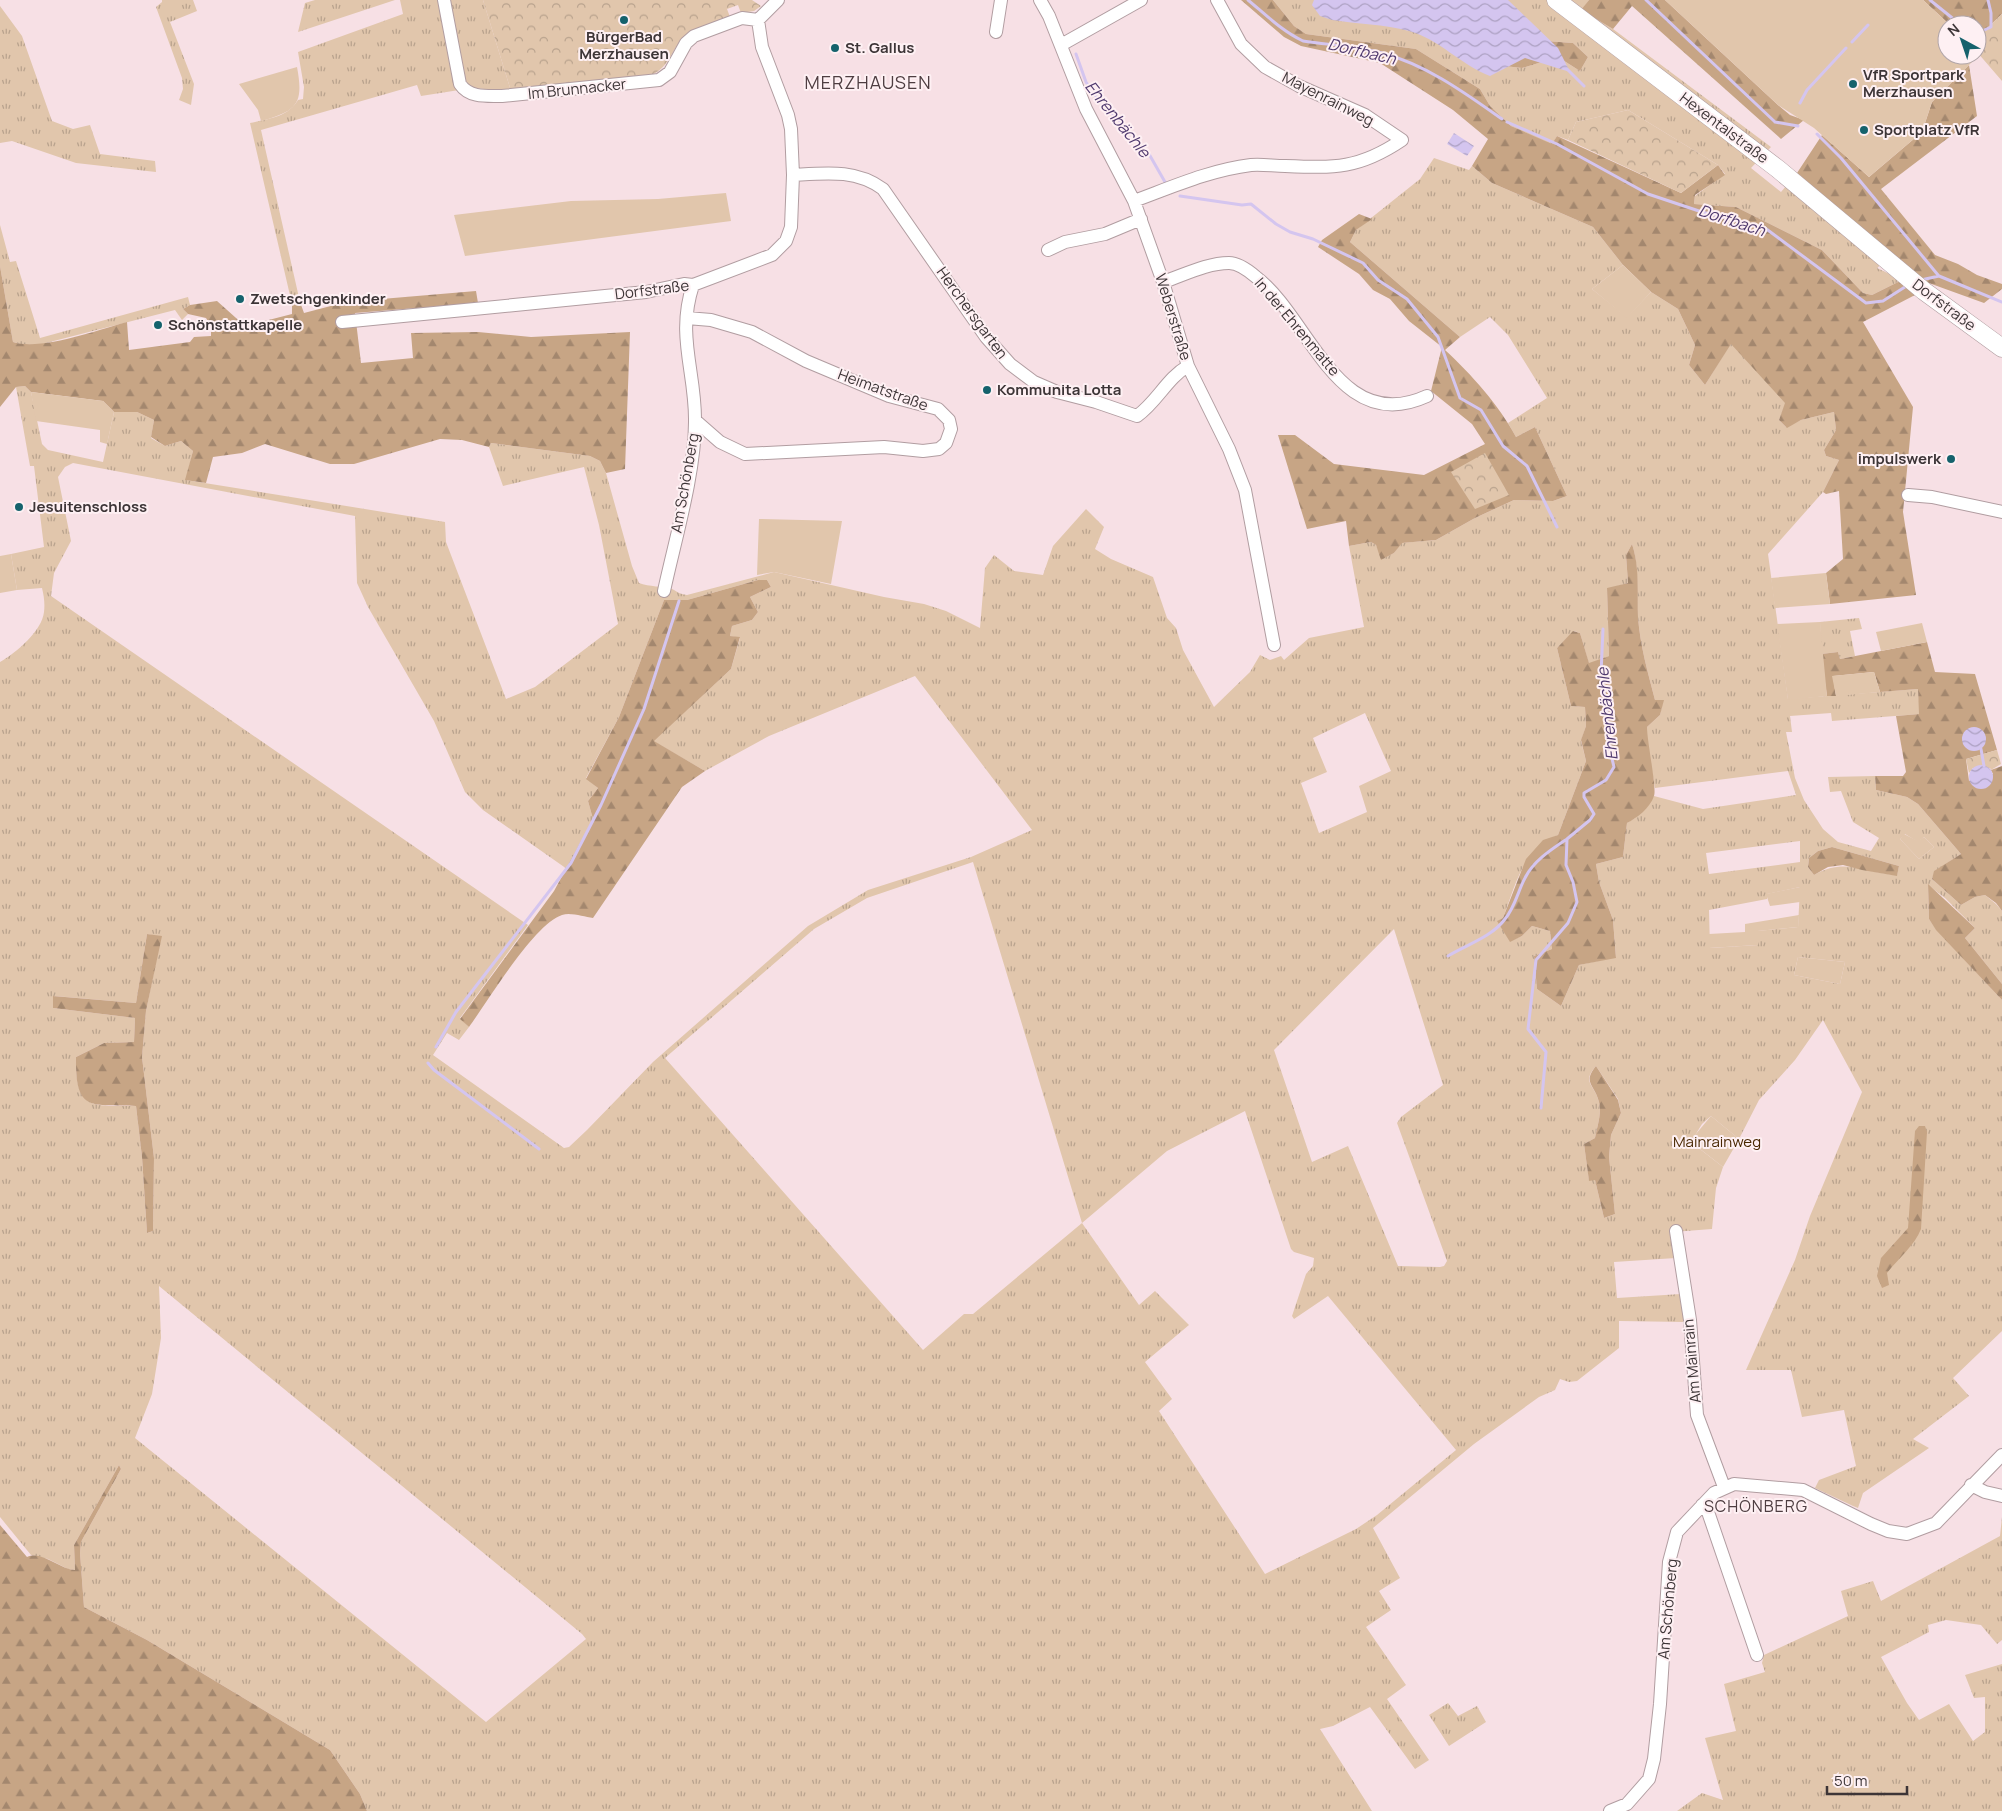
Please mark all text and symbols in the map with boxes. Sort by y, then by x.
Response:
marker: BürgerBad Merzhausen [618,14,630,26]
north arrow [1937,15,1987,65]
text: N [1943,19,1963,40]
place label: BürgerBad Merzhausen [579,26,669,64]
water label: Dorfbach [1326,33,1399,70]
place label: St. Gallus [845,37,914,58]
marker: St. Gallus [829,42,841,54]
place label: VfR Sportpark Merzhausen [1863,64,1965,102]
street label: Mayenrainweg [1279,66,1378,131]
district label: MERZHAUSEN [805,70,931,94]
street label: Im Brunnacker [527,73,628,104]
water label: Ehrenbächle [1080,76,1157,163]
marker: VfR Sportpark Merzhausen [1847,78,1859,90]
street label: Hexentalstraße [1675,87,1773,168]
place label: Sportplatz VfR [1874,119,1980,140]
marker: Sportplatz VfR [1858,124,1870,136]
water label: Dorfbach [1696,199,1769,241]
street label: Herchersgarten [932,262,1013,363]
street label: Weberstraße [1150,271,1197,363]
street label: In der Ehrenmatte [1250,273,1345,381]
street label: Dorfstraße [1908,274,1981,336]
street label: Dorfstraße [614,275,691,304]
place label: Zwetschgenkinder [250,288,386,309]
marker: Zwetschgenkinder [234,293,246,305]
place label: Schönstattkapelle [168,314,302,335]
marker: Schönstattkapelle [152,319,164,331]
street label: Heimatstraße [835,363,931,416]
place label: Kommunita Lotta [997,379,1121,400]
marker: Kommunita Lotta [981,384,993,396]
street label: Am Schönberg [665,431,704,535]
place label: impulswerk [1858,448,1942,469]
marker: impulswerk [1945,453,1957,465]
place label: Jesuitenschloss [29,496,147,517]
marker: Jesuitenschloss [13,501,25,513]
water label: Ehrenbächle [1591,665,1623,761]
park label: Mainrainweg [1673,1131,1761,1152]
street label: Am Mainrain [1677,1318,1706,1404]
district label: SCHÖNBERG [1704,1495,1808,1517]
street label: Am Schönberg [1653,1558,1682,1660]
scale bar [1827,1764,1907,1796]
text: 50 m [1834,1770,1868,1791]

